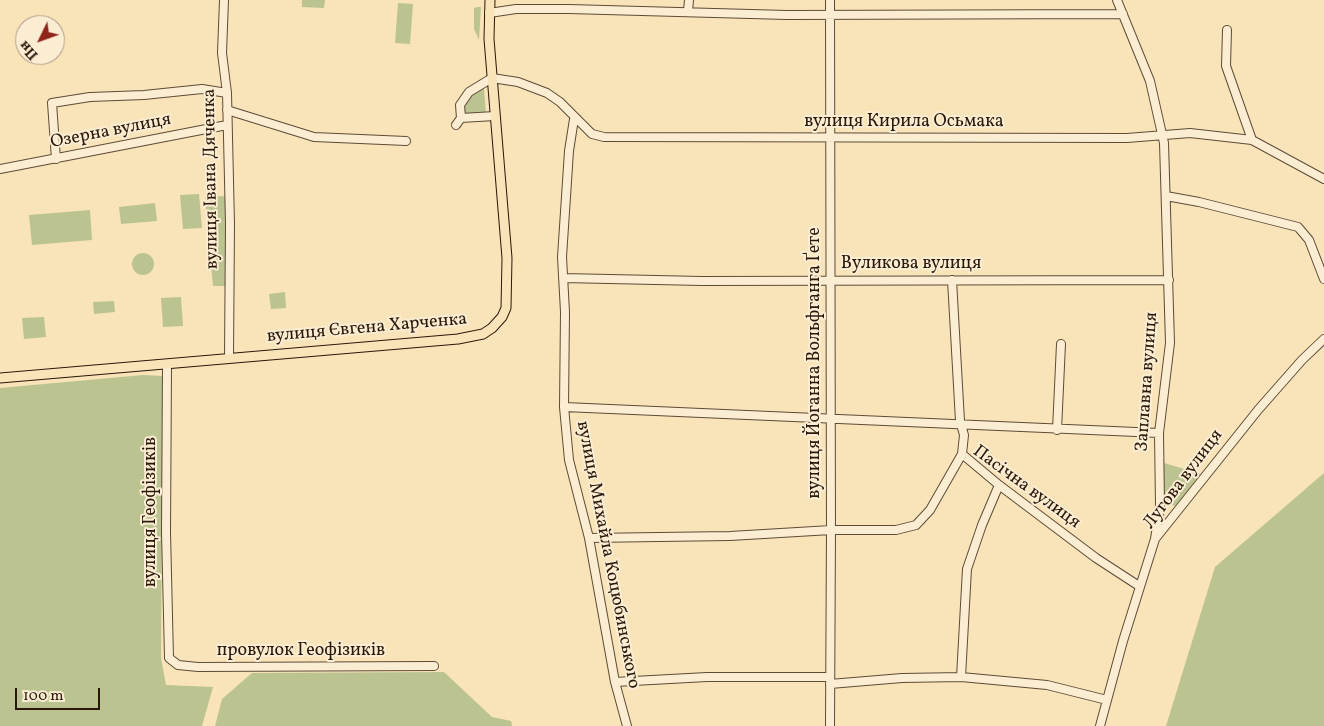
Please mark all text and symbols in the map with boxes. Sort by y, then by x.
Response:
north arrow [15,15,65,65]
text: Пн [16,36,43,63]
street label: вулиця Івана Дяченка [200,88,224,270]
street label: Озерна вулиця [49,110,173,154]
street label: вулиця Кирила Осьмака [804,112,1004,134]
street label: вулиця Йоганна Вольфганга Ґете [805,227,827,499]
street label: Вуликова вулиця [841,254,981,276]
street label: вулиця Євгена Харченка [266,309,468,349]
street label: Заплавна вулиця [1132,311,1164,453]
street label: вулиця Михайла Коцюбинського [570,419,644,691]
street label: Лугова вулиця [1139,426,1229,534]
street label: вулиця Геофізиків [141,437,163,587]
street label: Пасічна вулиця [968,442,1084,534]
street label: провулок Геофізиків [217,641,385,663]
scale bar [18,678,102,710]
text: 100 m [23,686,63,707]

